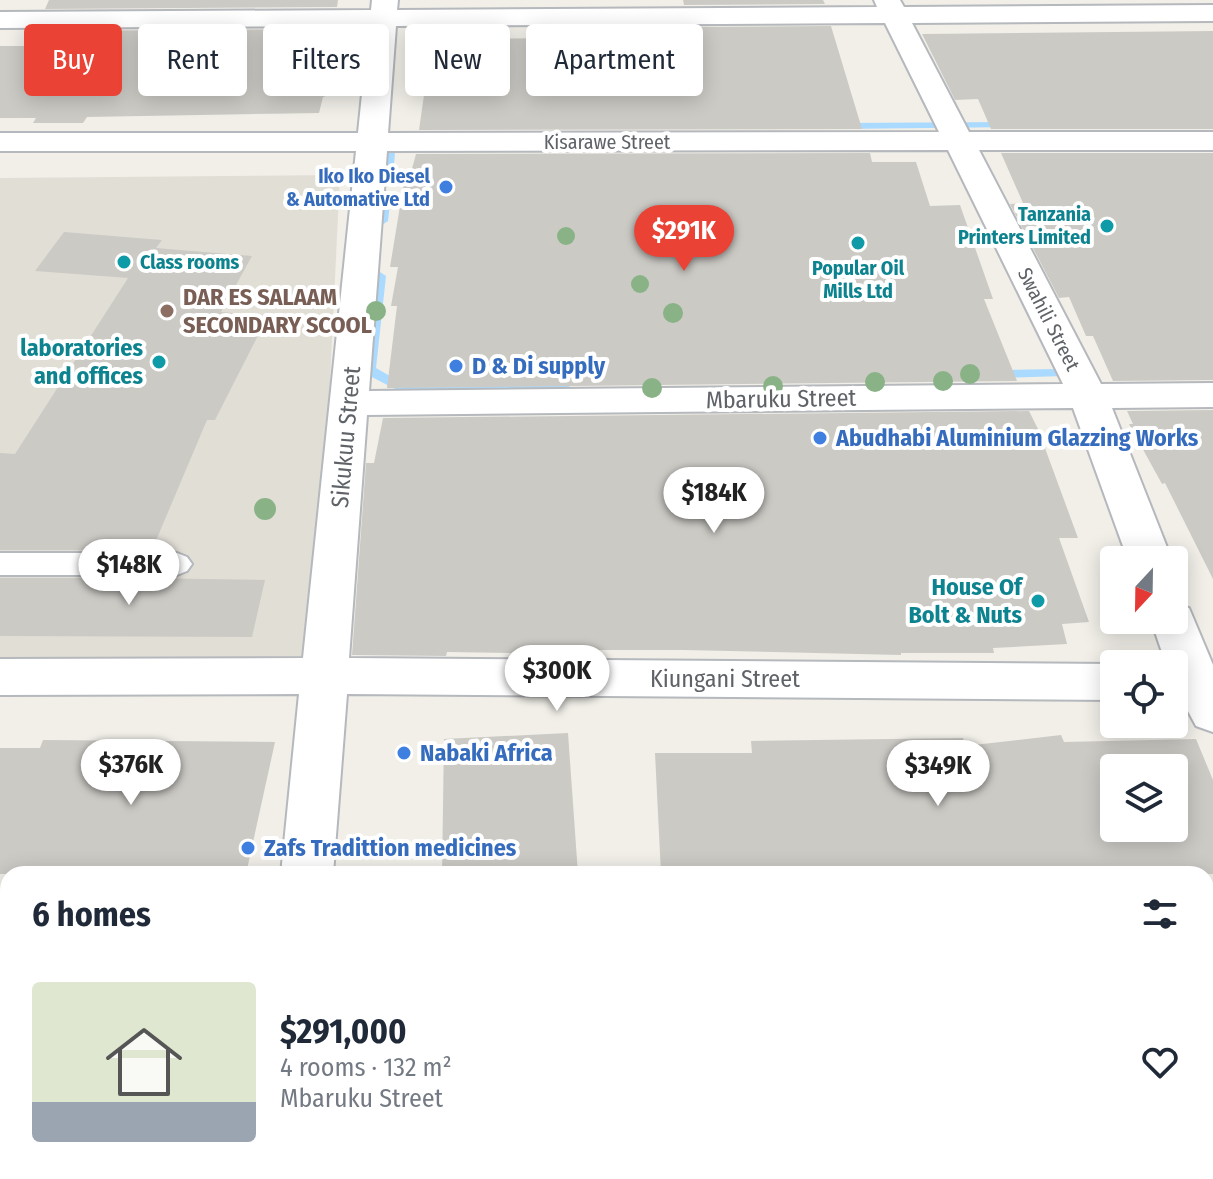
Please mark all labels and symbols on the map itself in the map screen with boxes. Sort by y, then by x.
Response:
street label: Kisarawe Street [544,130,671,154]
place label: Iko Iko Diesel & Automative Ltd [286,164,431,211]
marker: Iko Iko Diesel & Automative Ltd [437,178,455,196]
place label: Tanzania Printers Limited [958,202,1091,249]
pin: $291K [628,205,740,273]
marker: Tanzania Printers Limited [1098,217,1116,235]
marker: Popular Oil Mills Ltd [849,234,867,252]
place label: Class rooms [140,250,239,274]
marker: Class rooms [115,253,133,271]
place label: Popular Oil Mills Ltd [812,256,905,303]
street label: Swahili Street [1013,264,1085,375]
place label: DAR ES SALAAM SECONDARY SCOOL [183,283,372,339]
marker: DAR ES SALAAM SECONDARY SCOOL [158,302,176,320]
place label: laboratories and offices [20,334,143,390]
place label: D & Di supply [472,352,606,380]
marker: laboratories and offices [150,353,168,371]
marker: D & Di supply [447,357,465,375]
street label: Sikukuu Street [326,365,366,509]
street label: Mbaruku Street [706,384,857,414]
place label: Abudhabi Aluminium Glazzing Works [835,424,1199,452]
marker: Abudhabi Aluminium Glazzing Works [811,429,829,447]
pin: $184K [658,467,770,535]
pin: $148K [73,539,185,607]
north arrow [1100,546,1188,634]
place label: House Of Bolt & Nuts [908,573,1024,629]
marker: House Of Bolt & Nuts [1029,592,1047,610]
pin: $300K [501,645,613,713]
street label: Kiungani Street [650,665,800,693]
pin: $376K [75,739,187,807]
place label: Nabaki Africa [420,739,553,767]
pin: $349K [882,740,994,808]
marker: Nabaki Africa [395,744,413,762]
place label: Zafs Tradittion medicines [264,834,517,862]
marker: Zafs Tradittion medicines [239,839,257,857]

